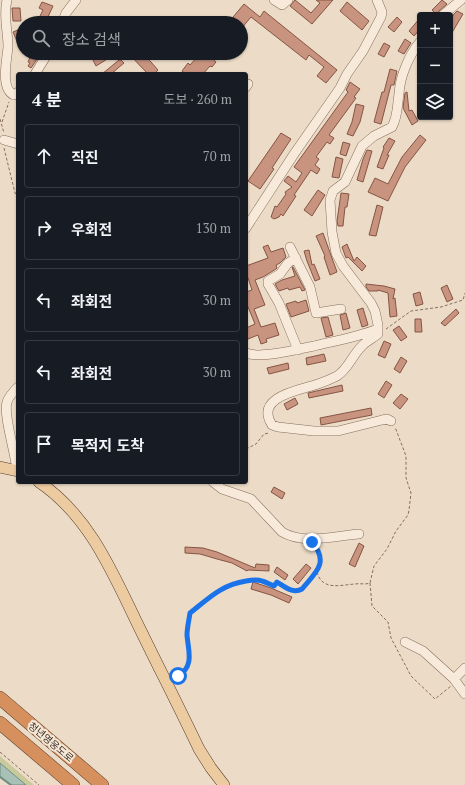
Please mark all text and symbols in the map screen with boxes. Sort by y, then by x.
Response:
map controls [417,12,453,120]
button: + [417,12,453,48]
search box [16,16,248,60]
icon: search [30,27,52,49]
text: 장소 검색 [62,29,121,49]
button: − [417,48,453,84]
button: layers [417,84,453,120]
text: 4 분 [32,88,62,111]
text: 도보 · 260 m [163,90,232,108]
icon: ahead [33,145,55,167]
text: 직진 [71,147,99,167]
text: 70 m [203,147,231,165]
icon: right [33,217,55,239]
text: 우회전 [71,219,112,239]
text: 130 m [196,219,231,237]
icon: left [33,289,55,311]
text: 좌회전 [71,291,112,311]
text: 30 m [203,291,231,309]
icon: left [33,361,55,383]
text: 좌회전 [71,363,112,383]
text: 30 m [203,363,231,381]
icon: arrive [33,433,55,455]
text: 목적지 도착 [71,435,144,455]
route end [303,533,321,551]
route start [169,667,187,685]
street label: 청년영웅도로 [26,719,76,765]

